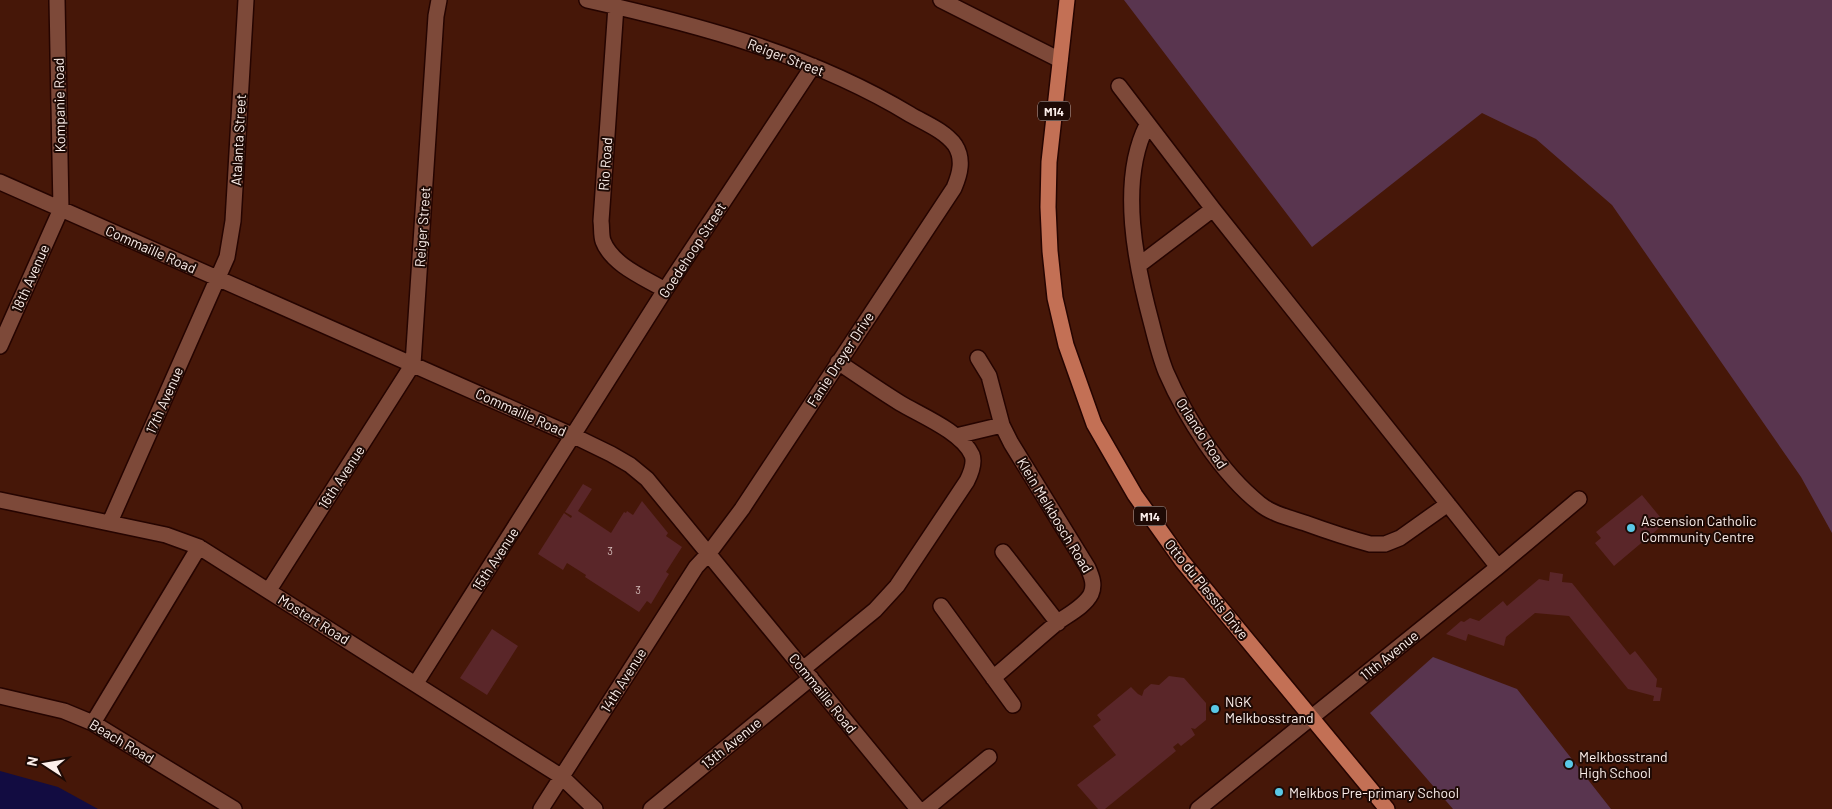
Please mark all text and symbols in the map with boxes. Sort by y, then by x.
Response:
street label: Reiger Street [745,35,827,79]
street label: Kompanie Road [50,57,68,153]
street label: Atalanta Street [227,94,249,186]
road number: M14 [1038,102,1070,120]
street label: Rio Road [595,137,615,191]
street label: Reiger Street [411,186,433,268]
street label: Goedehoop Street [655,199,729,301]
street label: Commaille Road [103,221,199,277]
street label: 18th Avenue [8,242,52,314]
street label: Fanie Dreyer Drive [803,308,877,410]
street label: 17th Avenue [142,364,186,436]
street label: Commaille Road [473,384,569,440]
street label: Orlando Road [1173,395,1231,471]
street label: 16th Avenue [314,442,368,512]
street label: Klein Melkbosch Road [1014,454,1096,576]
road number: M14 [1134,506,1166,526]
place label: Ascension Catholic Community Centre [1641,512,1757,545]
marker: Ascension Catholic Community Centre [1625,522,1637,534]
street label: 15th Avenue [468,524,522,594]
street label: Otto du Plessis Drive [1162,536,1252,642]
house number: 3 [607,544,613,557]
house number: 3 [635,583,641,596]
street label: Mostert Road [275,590,353,648]
street label: 11th Avenue [1357,626,1421,684]
street label: 14th Avenue [597,645,649,715]
street label: Commaille Road [786,650,860,736]
place label: NGK Melkbosstrand [1225,693,1314,726]
marker: NGK Melkbosstrand [1209,703,1221,715]
street label: 13th Avenue [698,714,764,772]
street label: Beach Road [87,715,157,767]
north arrow [20,739,70,789]
place label: Melkbosstrand High School [1579,748,1668,781]
text: N [23,755,41,768]
marker: Melkbosstrand High School [1563,758,1575,770]
place label: Melkbos Pre-primary School [1289,784,1459,801]
marker: Melkbos Pre-primary School [1273,786,1285,798]

